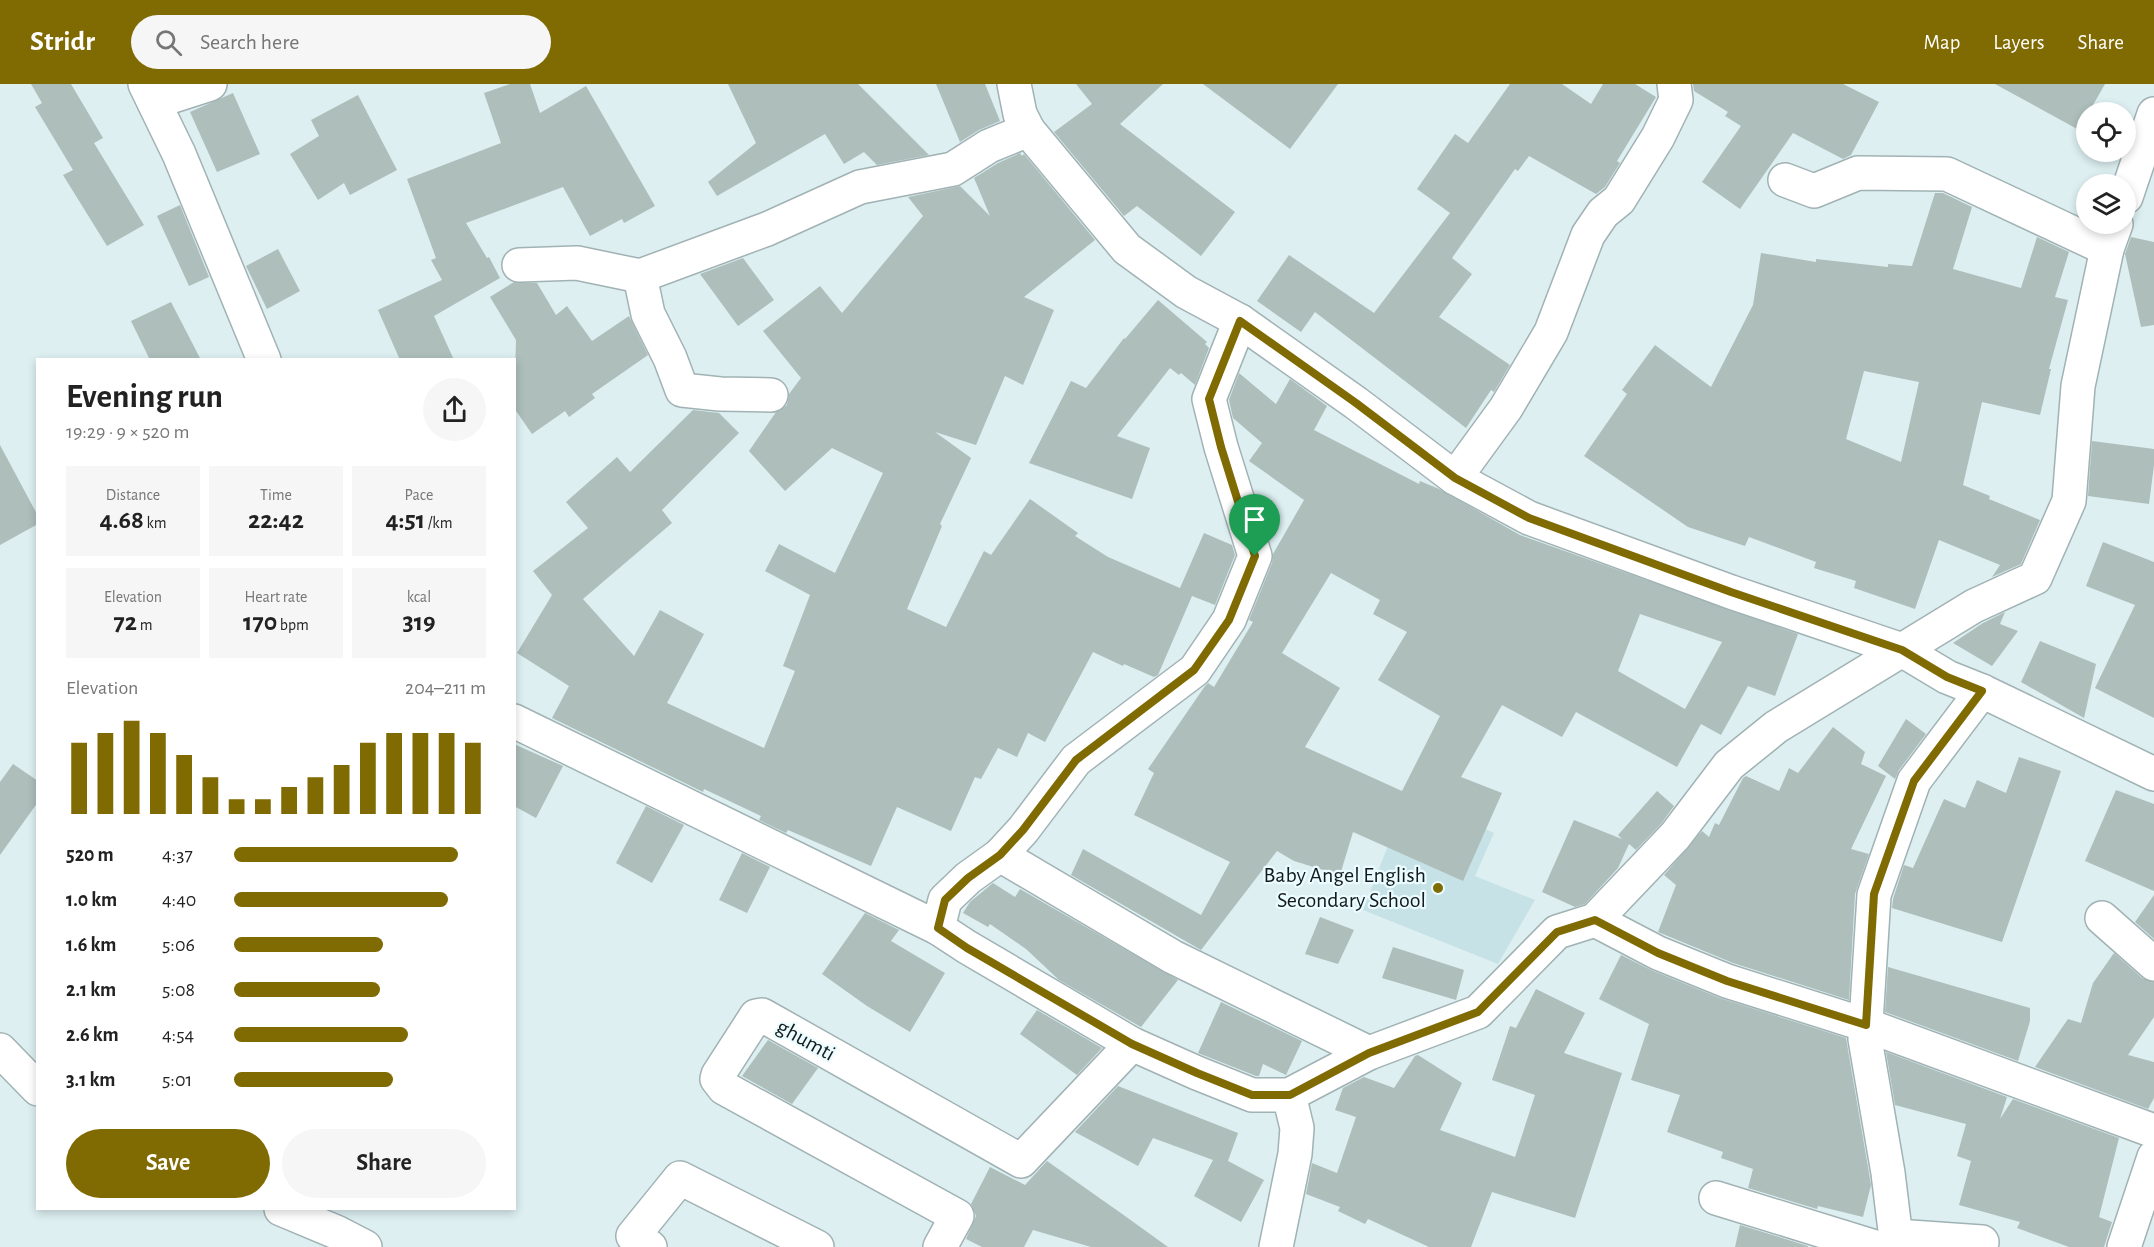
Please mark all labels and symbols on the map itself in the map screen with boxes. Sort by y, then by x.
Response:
pin [1229,494,1280,556]
place label: Baby Angel English Secondary School [1263,864,1426,911]
marker: Baby Angel English Secondary School [1431,881,1445,895]
street label: ghumti [773,1015,839,1065]

